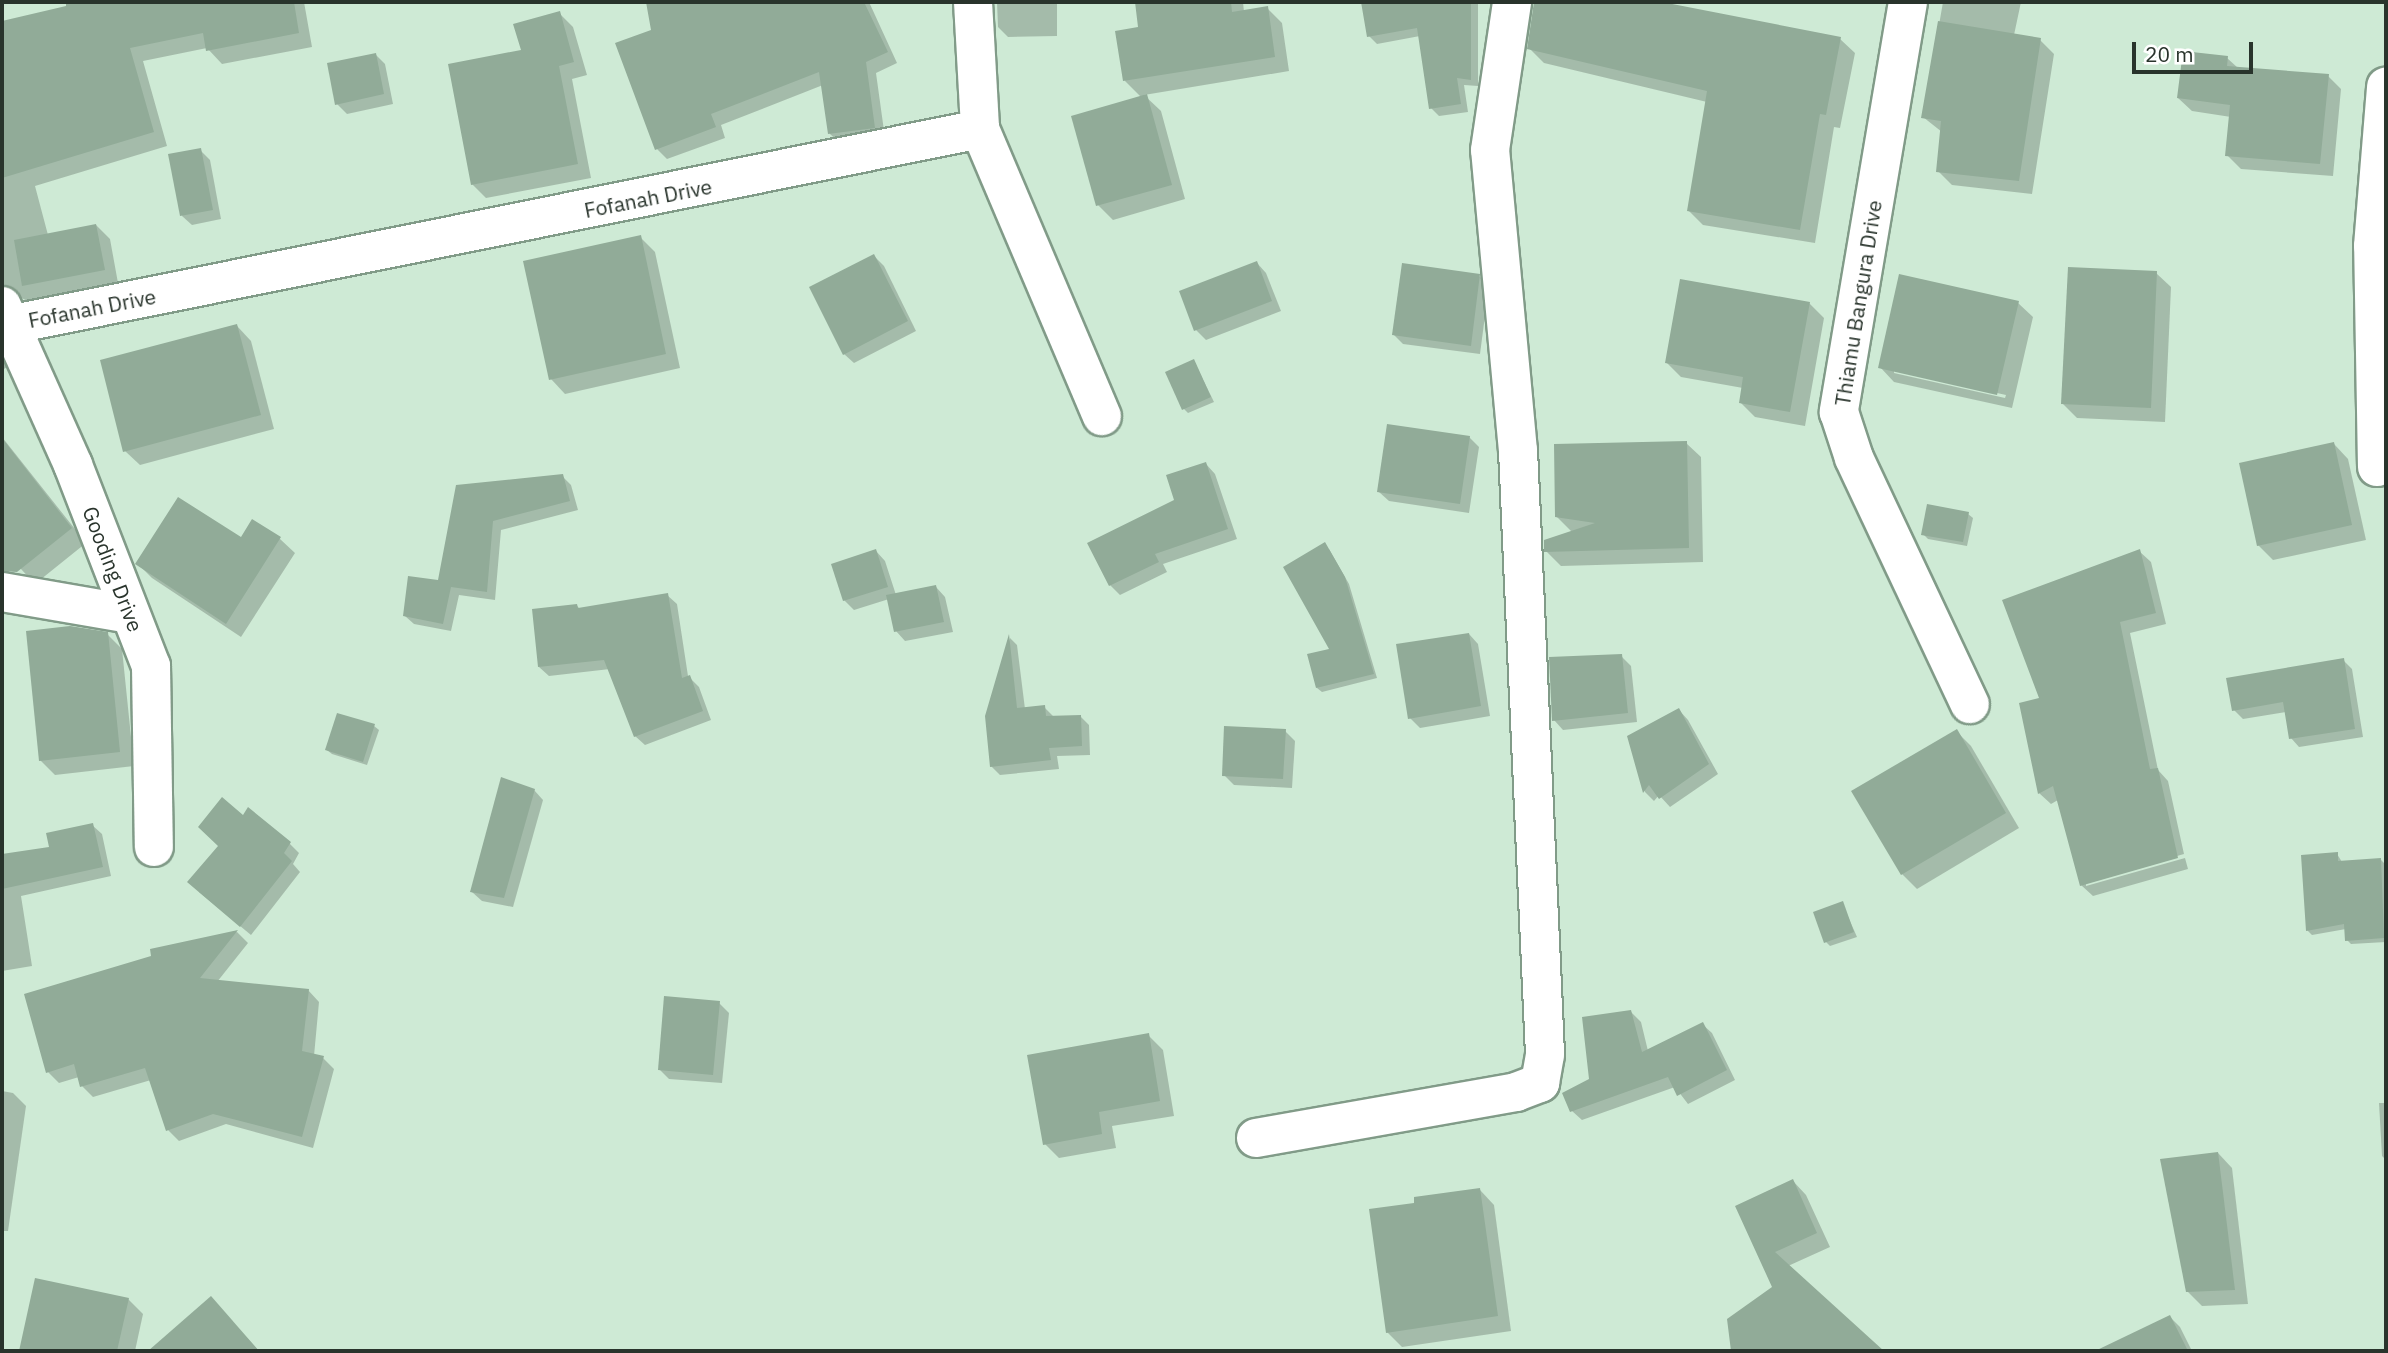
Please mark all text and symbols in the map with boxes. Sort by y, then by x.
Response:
scale bar [2136,28,2257,72]
text: 20 m [2145,40,2194,68]
street label: Fofanah Drive [582,173,714,223]
street label: Thiamu Bangura Drive [1829,198,1887,408]
street label: Fofanah Drive [26,283,158,333]
street label: Gooding Drive [78,503,148,635]

